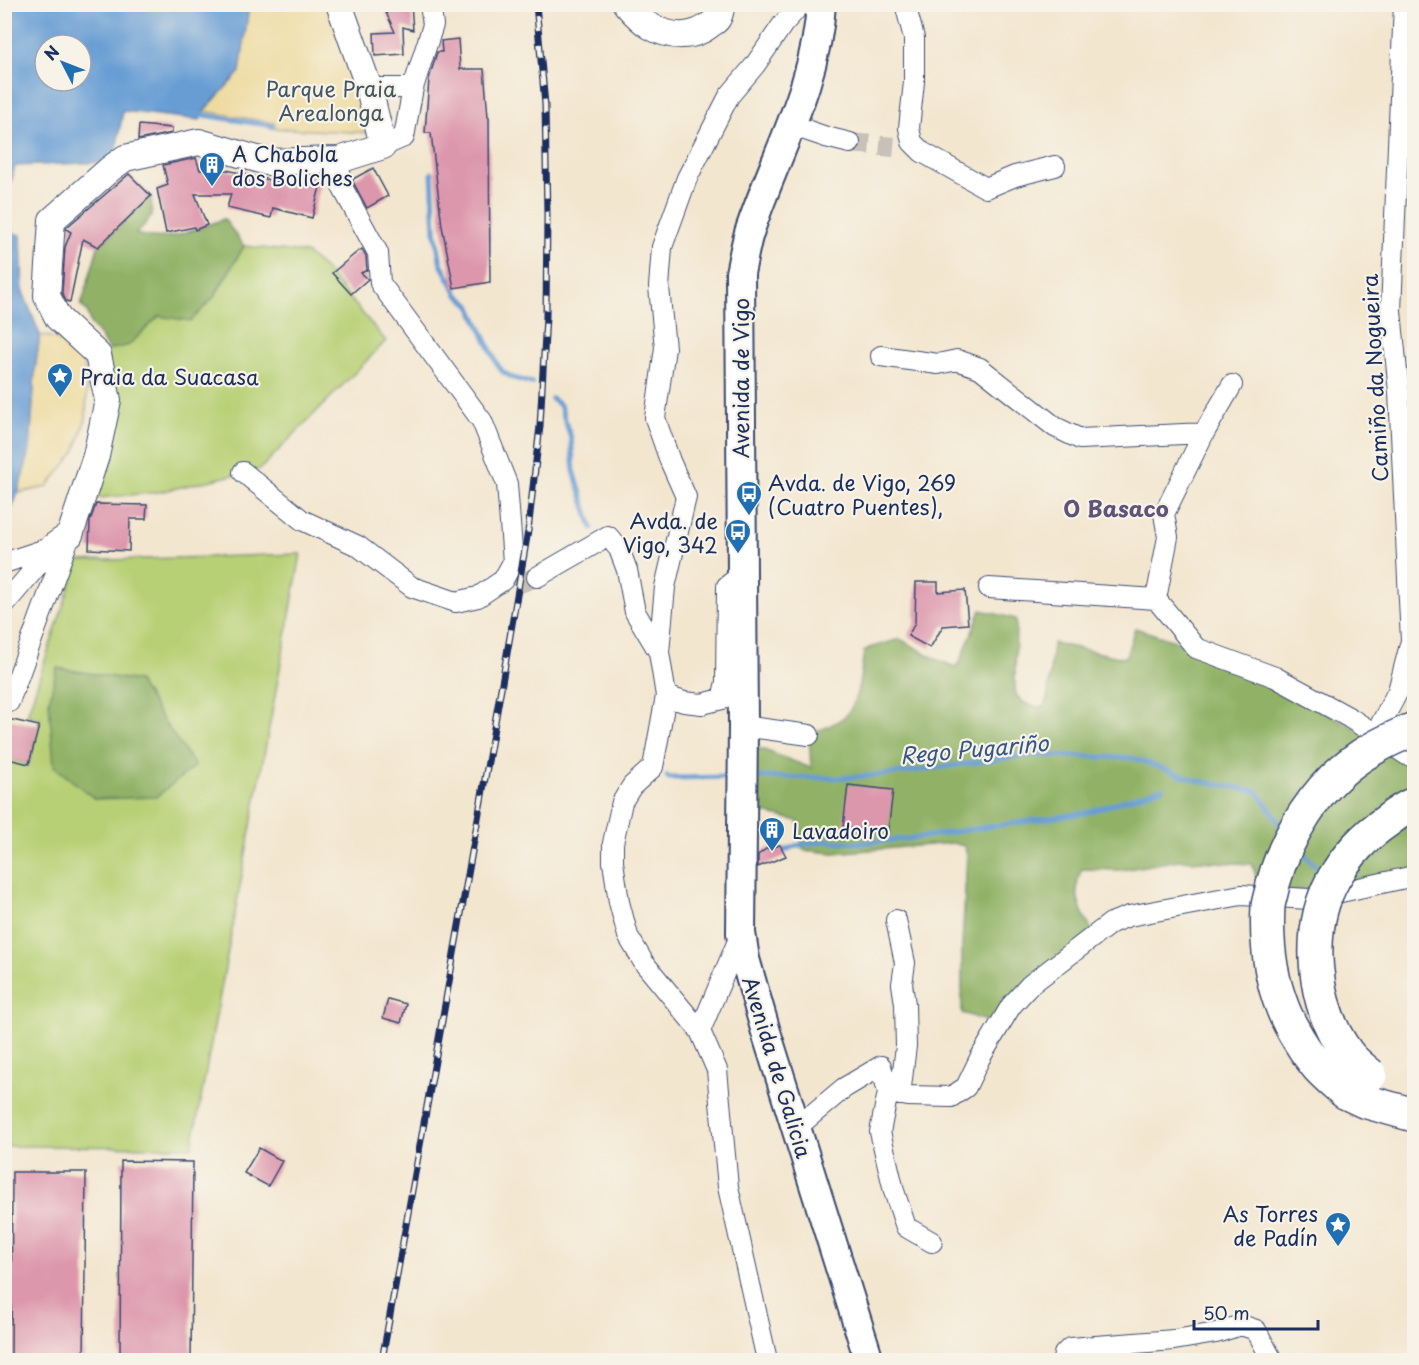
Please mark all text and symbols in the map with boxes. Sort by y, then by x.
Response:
north arrow [33,33,93,93]
text: N [38,40,64,65]
park label: Parque Praia Arealonga [266,72,397,128]
place label: A Chabola dos Boliches [232,137,353,193]
building icon: A Chabola dos Boliches [197,150,227,188]
street label: Camiño da Nogueira [1353,272,1395,483]
street label: Avenida de Vigo [724,298,756,458]
place label: Praia da Suacasa [80,360,259,392]
place icon: Praia da Suacasa [45,361,75,399]
place label: Avda. de Vigo, 269 (Cuatro Puentes), [768,466,956,522]
bus stop icon: Avda. de Vigo, 269 (Cuatro Puentes), [734,479,764,517]
district label: O Basaco [1063,491,1169,524]
place label: Avda. de Vigo, 342 [622,504,718,560]
bus stop icon: Avda. de Vigo, 342 [723,517,753,555]
water label: Rego Pugariño [899,725,1050,771]
place label: Lavadoiro [792,814,889,846]
building icon: Lavadoiro [757,815,787,853]
street label: Avenida de Galicia [735,972,821,1162]
place label: As Torres de Padín [1223,1197,1318,1253]
place icon: As Torres de Padín [1323,1210,1353,1248]
scale bar [1194,1293,1318,1331]
text: 50 m [1203,1299,1250,1326]

